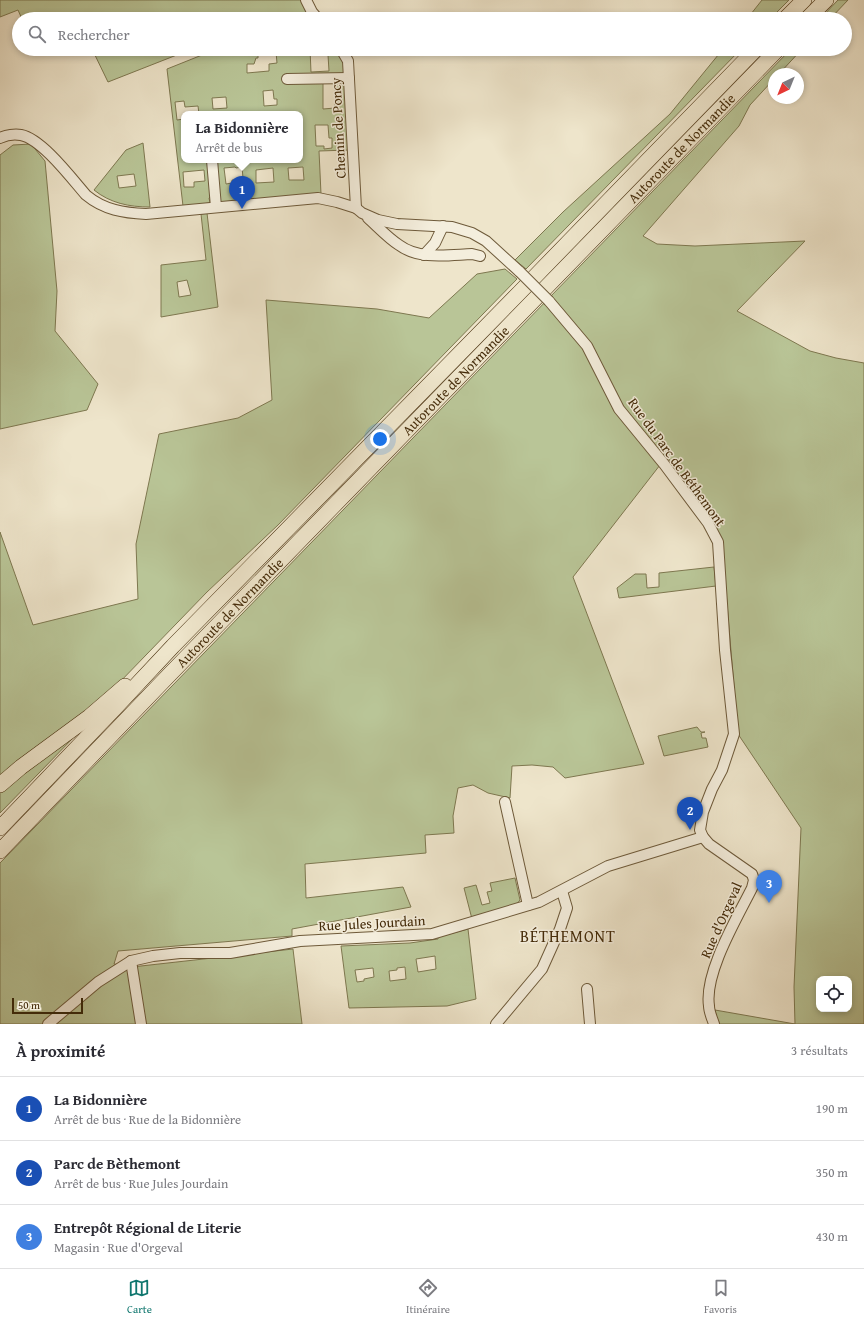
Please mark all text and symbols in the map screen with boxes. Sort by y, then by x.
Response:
search box [12,12,852,56]
icon: search [26,23,48,45]
text: Rechercher [58,24,130,45]
north arrow [768,68,804,104]
street label: Chemin de Poncy [325,77,351,179]
street label: Autoroute de Normandie [623,88,740,208]
popup [181,111,303,163]
text: La Bidonnière [195,117,289,138]
text: Arrêt de bus [195,138,262,157]
pin: 1 [229,176,255,209]
street label: Autoroute de Normandie [397,321,514,440]
street label: Rue du Parc de Béthemont [623,394,731,531]
your location [370,429,390,449]
street label: Autoroute de Normandie [172,553,288,672]
pin: 2 [677,797,703,830]
pin: 3 [756,870,782,903]
street label: Rue d'Orgeval [695,879,747,961]
street label: Rue Jules Jourdain [318,910,426,936]
district label: BÉTHEMONT [520,924,616,948]
map controls [816,976,852,1012]
button: locate [816,976,852,1012]
scale bar [12,996,83,1015]
text: 50 m [18,997,40,1013]
text: À proximité [16,1038,105,1063]
text: 3 résultats [791,1041,848,1060]
text: La Bidonnière [54,1089,147,1110]
text: 1 [26,1099,32,1118]
text: 190 m [816,1099,848,1118]
text: Arrêt de bus · Rue de la Bidonnière [54,1110,241,1129]
text: Parc de Bèthemont [54,1153,181,1174]
text: 2 [26,1163,32,1182]
text: 350 m [816,1163,848,1182]
text: Arrêt de bus · Rue Jules Jourdain [54,1174,228,1193]
text: Entrepôt Régional de Literie [54,1217,242,1238]
text: 3 [26,1227,32,1246]
text: 430 m [816,1227,848,1246]
text: Magasin · Rue d'Orgeval [54,1238,183,1257]
tab: Carte [127,1277,152,1317]
tab: Itinéraire [406,1277,450,1317]
tab: Favoris [704,1277,737,1317]

